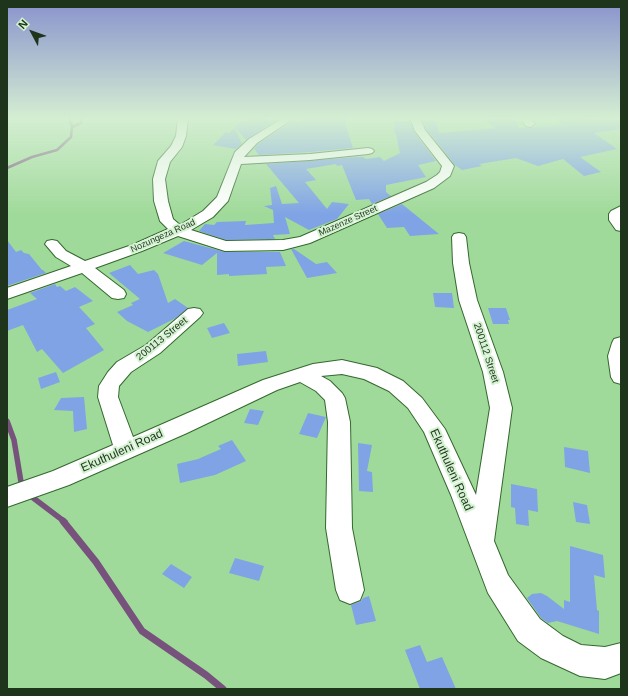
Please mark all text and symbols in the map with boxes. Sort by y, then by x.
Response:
north arrow [12,12,52,52]
text: N [16,17,30,31]
street label: Mazenze Street [317,203,379,239]
street label: Nozungeza Road [129,217,197,255]
street label: 200113 Street [134,315,190,363]
street label: 200112 Street [471,322,501,384]
street label: Ekuthuleni Road [79,427,165,475]
street label: Ekuthuleni Road [427,427,475,513]

